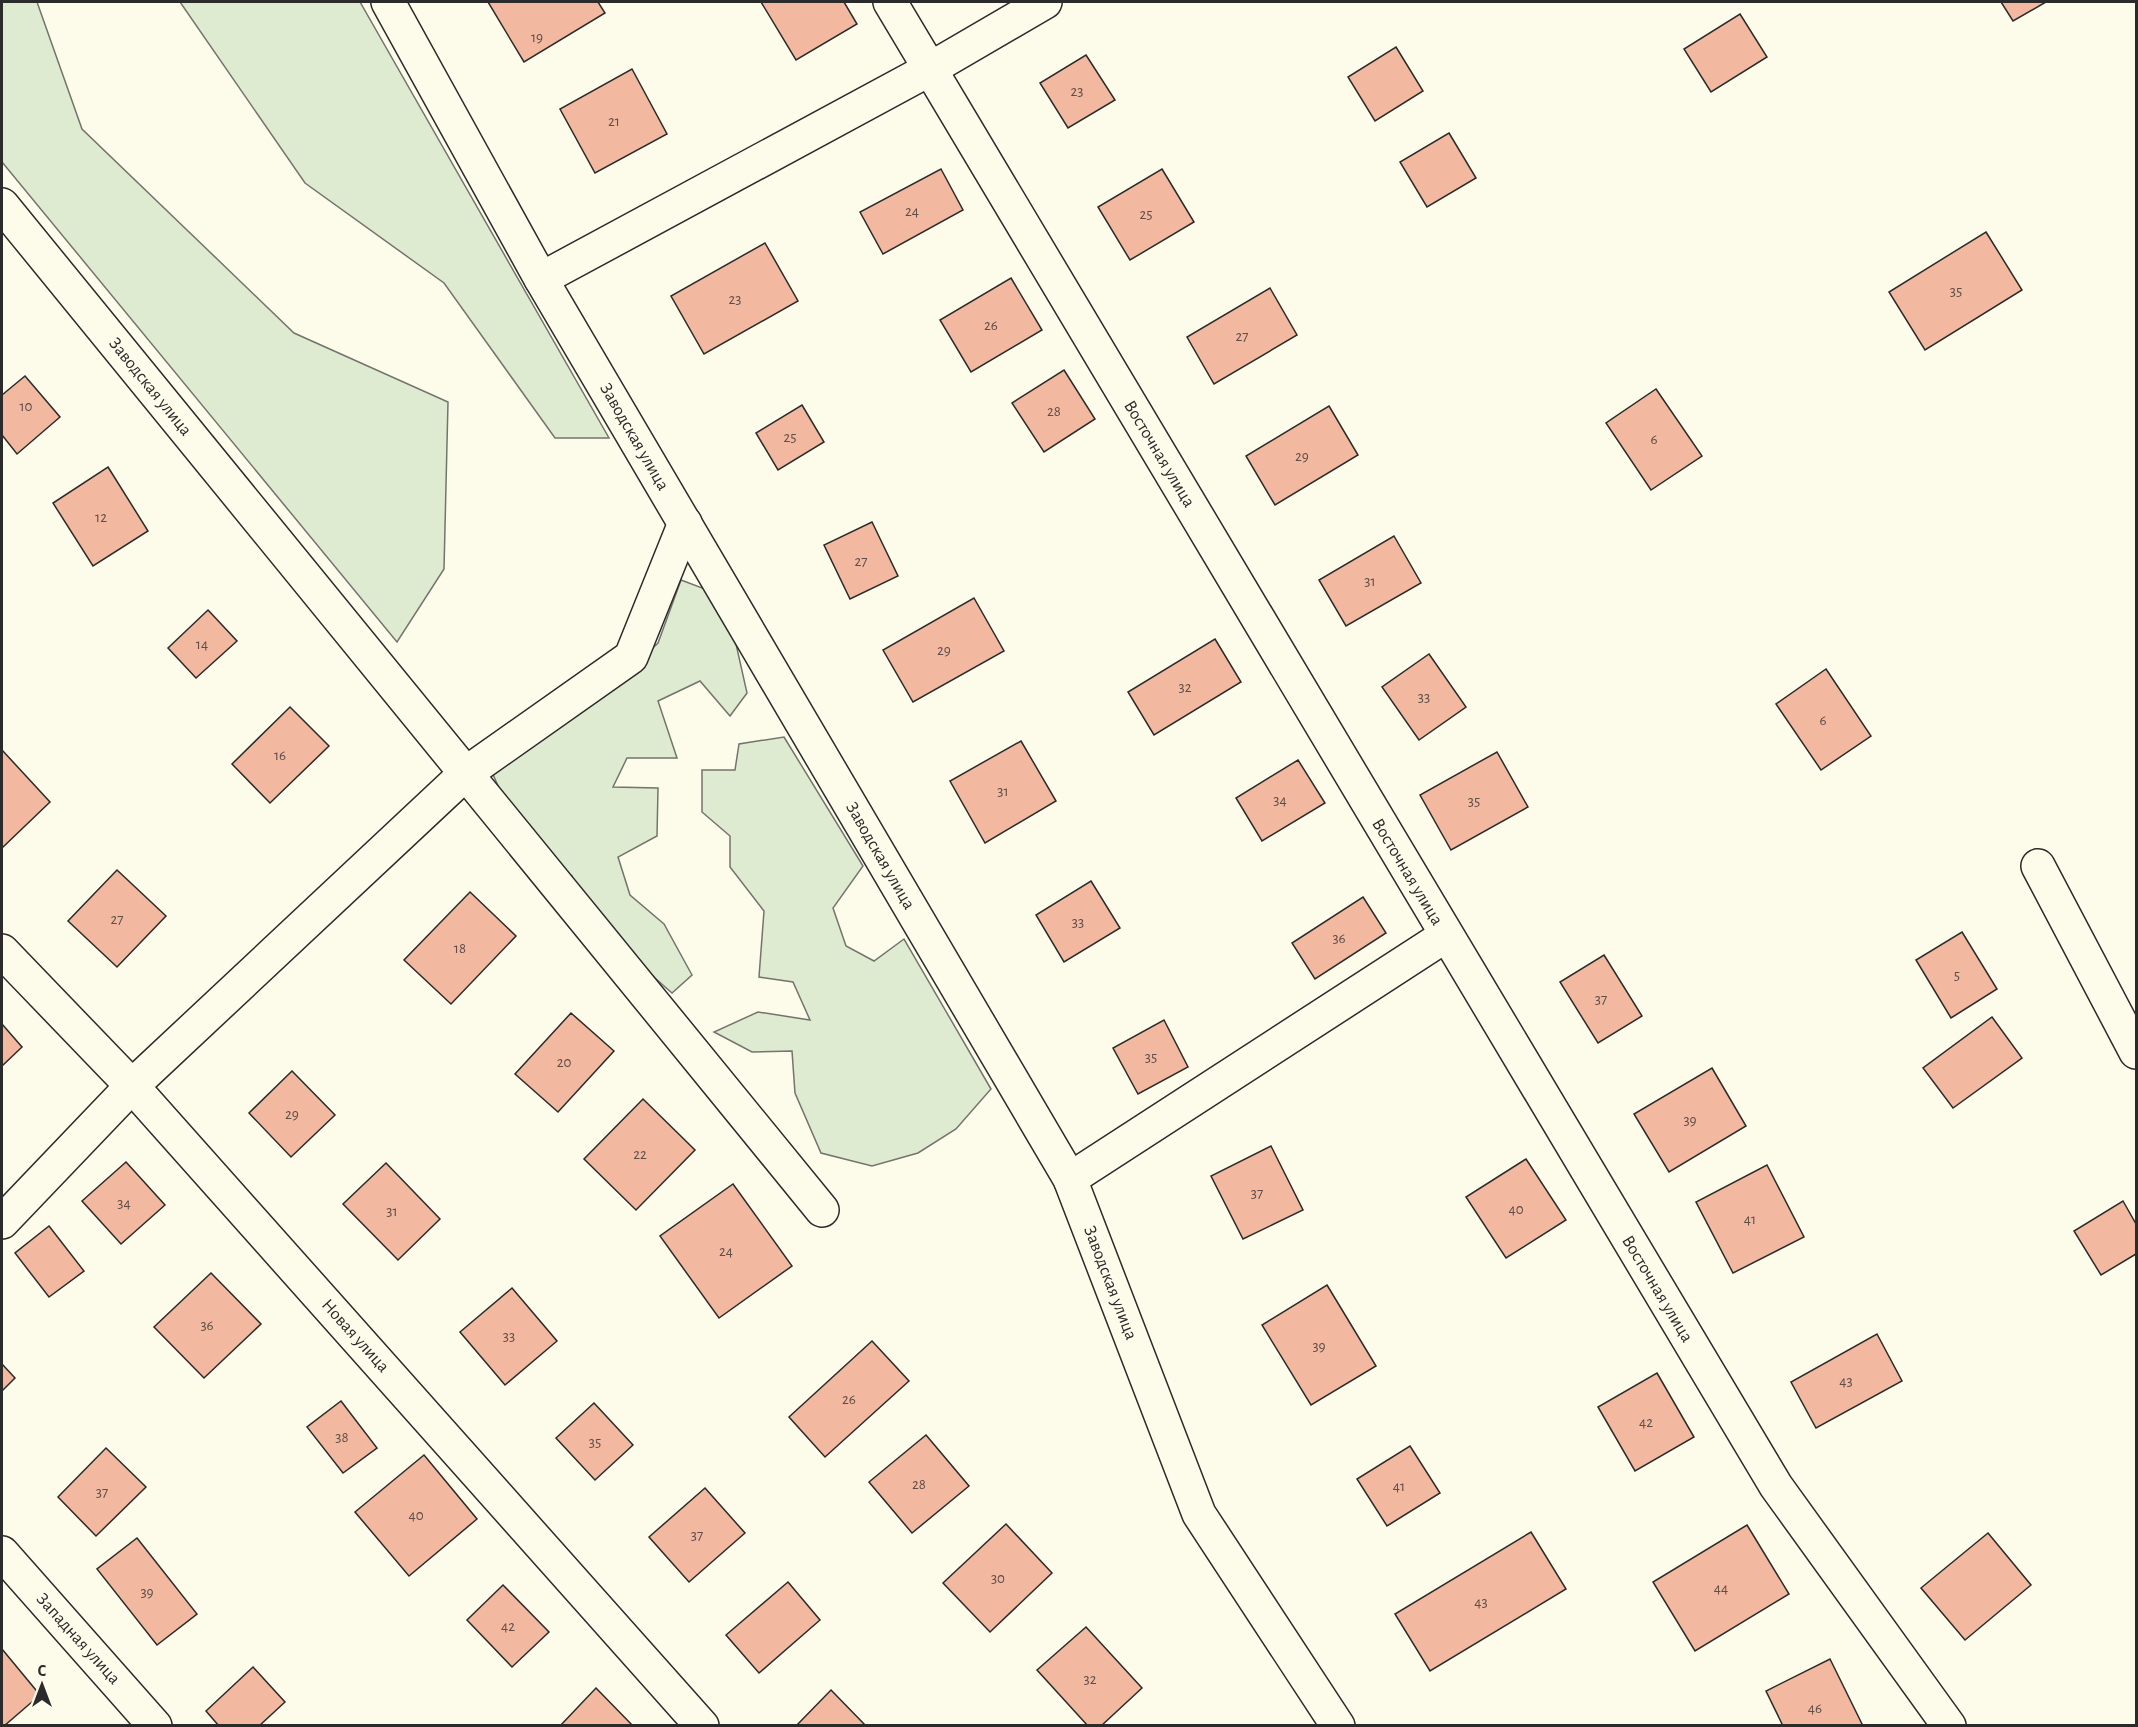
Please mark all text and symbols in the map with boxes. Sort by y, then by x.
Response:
house number: 19 [531,30,543,45]
house number: 23 [1070,84,1084,99]
house number: 21 [608,114,620,129]
house number: 24 [905,204,919,219]
house number: 25 [1139,207,1153,222]
house number: 35 [1950,284,1962,299]
house number: 23 [728,292,742,307]
house number: 26 [984,318,998,333]
house number: 27 [1235,329,1249,344]
street label: Заводская улица [105,335,195,439]
street label: Заводская улица [596,380,672,494]
street label: Восточная улица [1120,397,1198,511]
house number: 10 [19,399,33,414]
house number: 28 [1047,404,1061,419]
house number: 25 [783,430,797,445]
house number: 6 [1650,432,1658,447]
house number: 29 [1295,449,1309,464]
house number: 12 [95,510,107,525]
house number: 27 [854,554,868,569]
house number: 31 [1364,574,1376,589]
house number: 14 [196,637,208,652]
house number: 29 [937,643,951,658]
house number: 32 [1178,680,1192,695]
house number: 33 [1418,690,1430,705]
house number: 6 [1819,713,1827,728]
house number: 16 [274,748,286,763]
house number: 31 [997,784,1009,799]
house number: 34 [1273,793,1287,808]
house number: 35 [1468,794,1480,809]
street label: Заводская улица [842,799,918,913]
street label: Восточная улица [1368,815,1446,929]
house number: 27 [110,912,124,927]
house number: 33 [1072,915,1084,930]
house number: 36 [1332,931,1346,946]
house number: 18 [454,941,466,956]
house number: 5 [1954,968,1960,983]
house number: 37 [1595,992,1607,1007]
house number: 35 [1145,1050,1157,1065]
house number: 20 [557,1055,571,1070]
house number: 29 [285,1107,299,1122]
house number: 39 [1683,1113,1697,1128]
house number: 22 [633,1147,647,1162]
house number: 37 [1251,1186,1263,1201]
house number: 34 [117,1196,131,1211]
house number: 40 [1508,1202,1524,1217]
house number: 31 [386,1204,398,1219]
house number: 41 [1744,1212,1756,1227]
street label: Заводская улица [1080,1224,1140,1342]
street label: Восточная улица [1618,1232,1696,1346]
house number: 24 [719,1244,733,1259]
street label: Новая улица [318,1296,392,1376]
house number: 36 [200,1318,214,1333]
house number: 33 [503,1329,515,1344]
house number: 39 [1312,1339,1326,1354]
house number: 43 [1839,1374,1853,1389]
house number: 26 [842,1392,856,1407]
house number: 42 [1639,1415,1653,1430]
house number: 38 [335,1430,349,1445]
house number: 35 [589,1435,601,1450]
house number: 28 [912,1477,926,1492]
house number: 41 [1393,1479,1405,1494]
house number: 37 [96,1485,108,1500]
house number: 40 [408,1508,424,1523]
house number: 37 [691,1528,703,1543]
house number: 30 [991,1571,1005,1586]
house number: 44 [1714,1581,1728,1596]
house number: 39 [140,1585,154,1600]
street label: Западная улица [33,1590,123,1688]
house number: 43 [1474,1595,1488,1610]
house number: 42 [501,1619,515,1634]
north arrow [12,1655,72,1715]
text: С [38,1663,47,1679]
house number: 32 [1083,1672,1097,1687]
house number: 46 [1808,1701,1822,1716]

